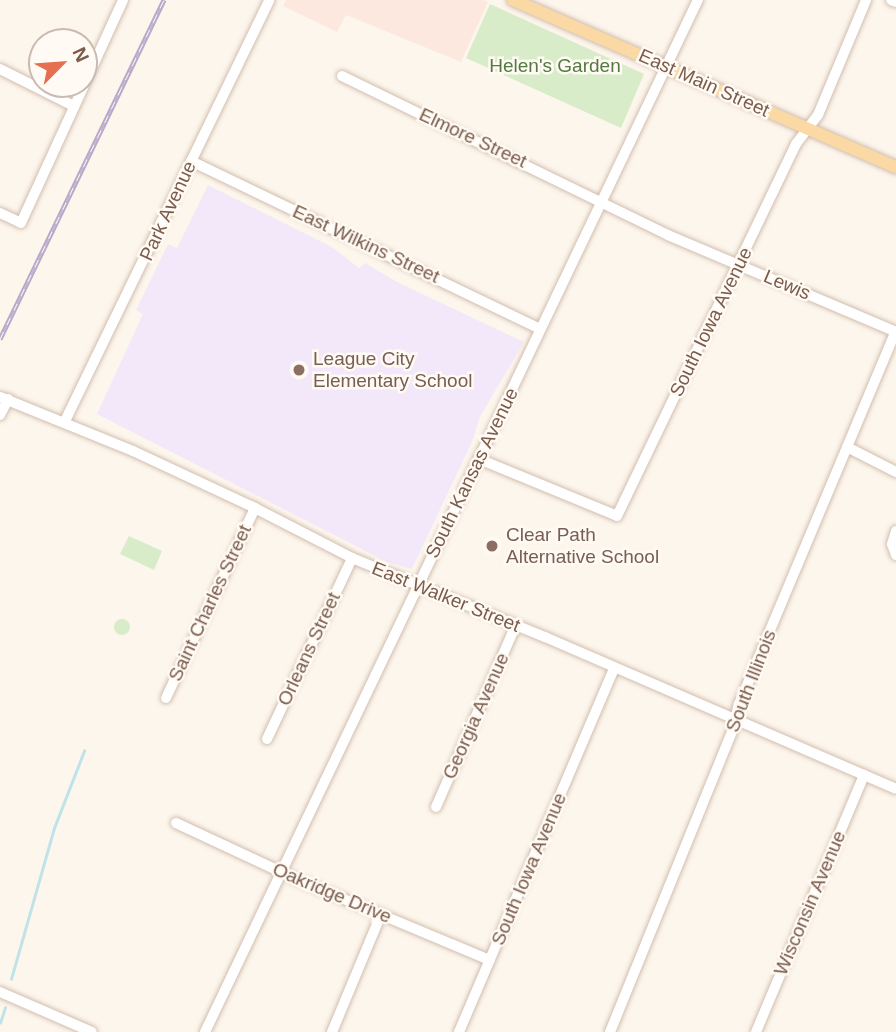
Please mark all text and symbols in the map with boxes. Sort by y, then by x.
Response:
north arrow [28,28,98,98]
text: N [68,44,93,65]
street label: East Main Street [635,44,773,122]
park label: Helen's Garden [489,55,621,77]
street label: Elmore Street [416,103,530,173]
street label: Park Avenue [135,157,201,265]
street label: East Wilkins Street [289,200,443,288]
street label: South Iowa Avenue [665,243,757,401]
street label: Lewis [760,265,814,305]
place label: League City Elementary School [313,348,472,392]
marker: League City Elementary School [291,362,307,378]
street label: South Kansas Avenue [421,384,523,562]
street label: Saint Charles Street [164,521,256,685]
place label: Clear Path Alternative School [506,524,659,568]
marker: Clear Path Alternative School [484,538,500,554]
street label: East Walker Street [369,557,523,637]
street label: Orleans Street [273,589,345,709]
street label: South Illinois [721,627,781,735]
street label: Georgia Avenue [438,649,514,783]
street label: South Iowa Avenue [486,789,572,949]
street label: Wisconsin Avenue [769,827,851,979]
street label: Oakridge Drive [269,858,395,928]

